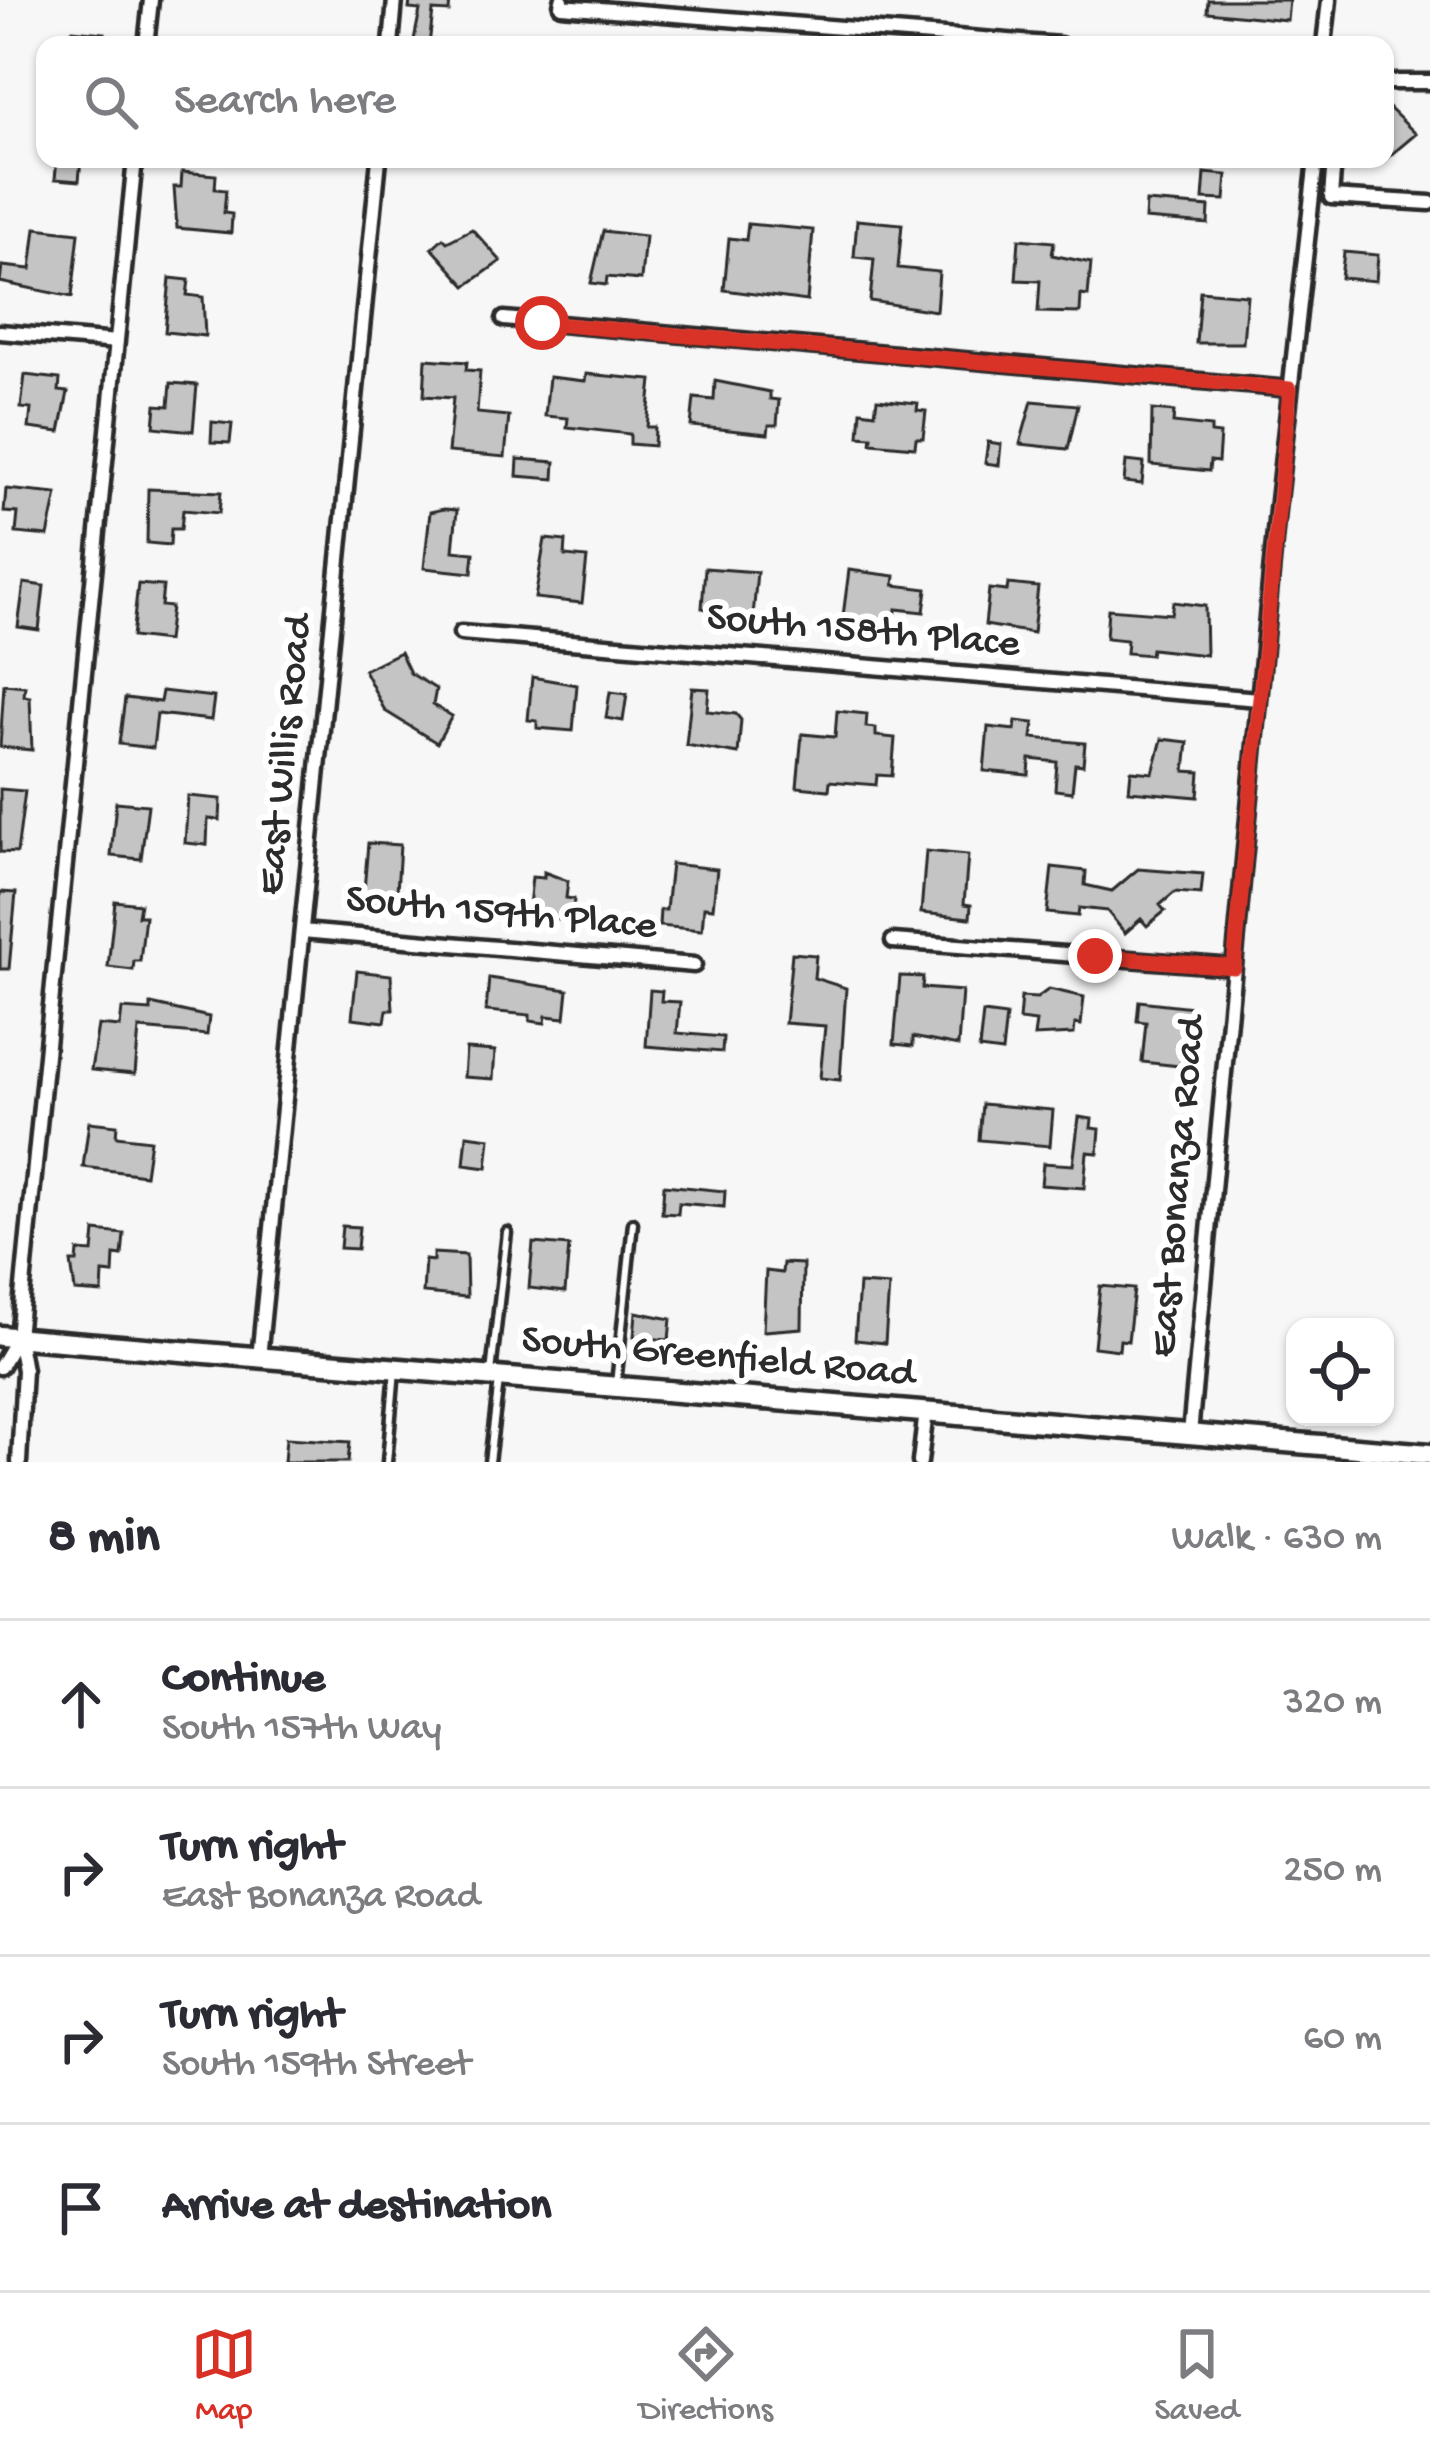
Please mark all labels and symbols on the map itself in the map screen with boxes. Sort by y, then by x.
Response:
route start [515,296,569,350]
street label: South 158th Place [704,595,1023,671]
street label: East Willis Road [248,609,326,898]
street label: South 159th Place [343,877,660,953]
route end [1068,929,1122,983]
street label: East Bonanza Road [1141,1011,1220,1360]
street label: South Greenfield Road [519,1317,920,1401]

